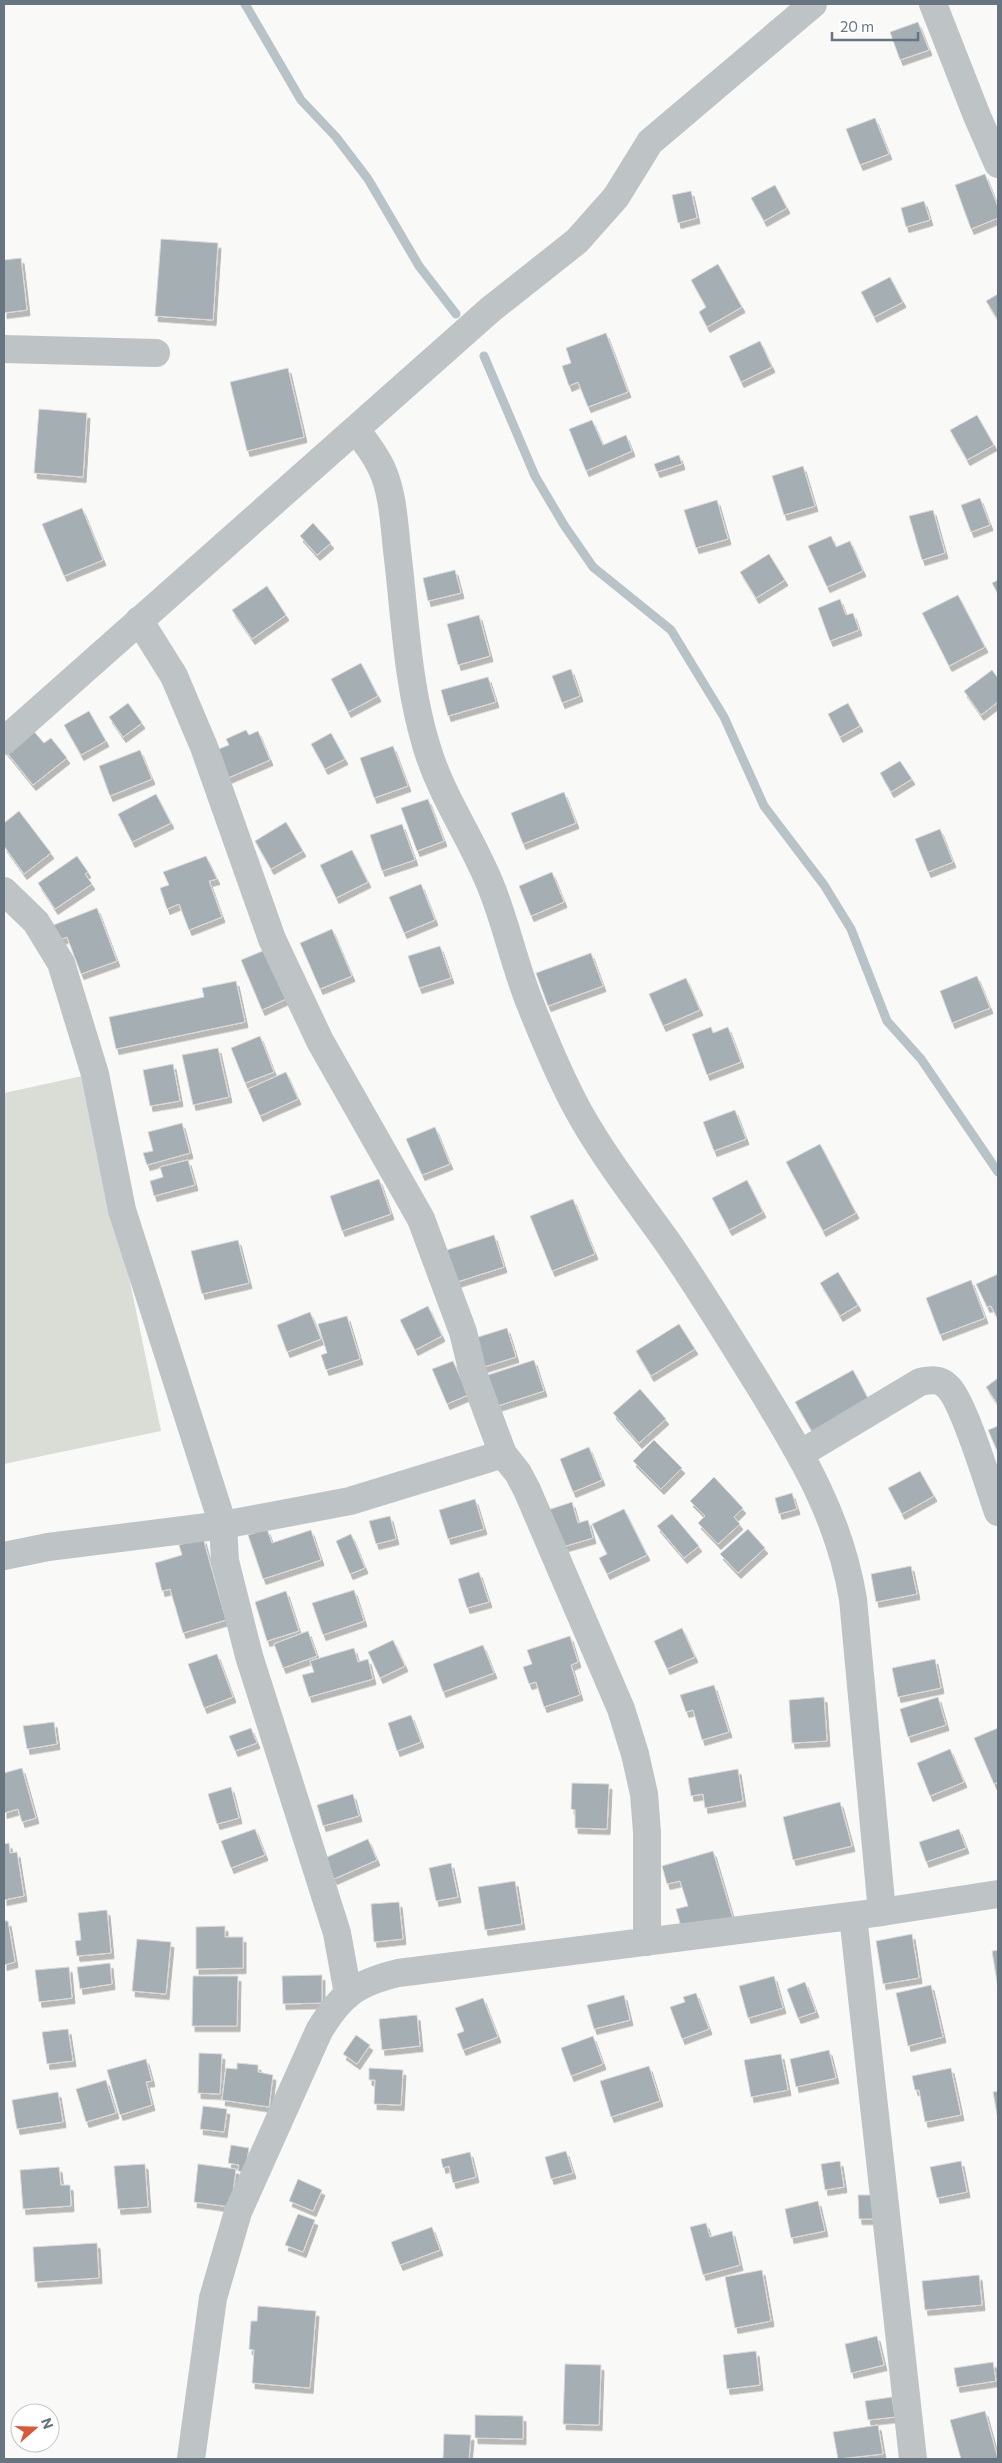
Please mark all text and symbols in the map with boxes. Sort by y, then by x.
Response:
scale bar [832,10,918,42]
text: 20 m [840,17,874,35]
north arrow [10,2403,60,2453]
text: N [38,2416,57,2431]

